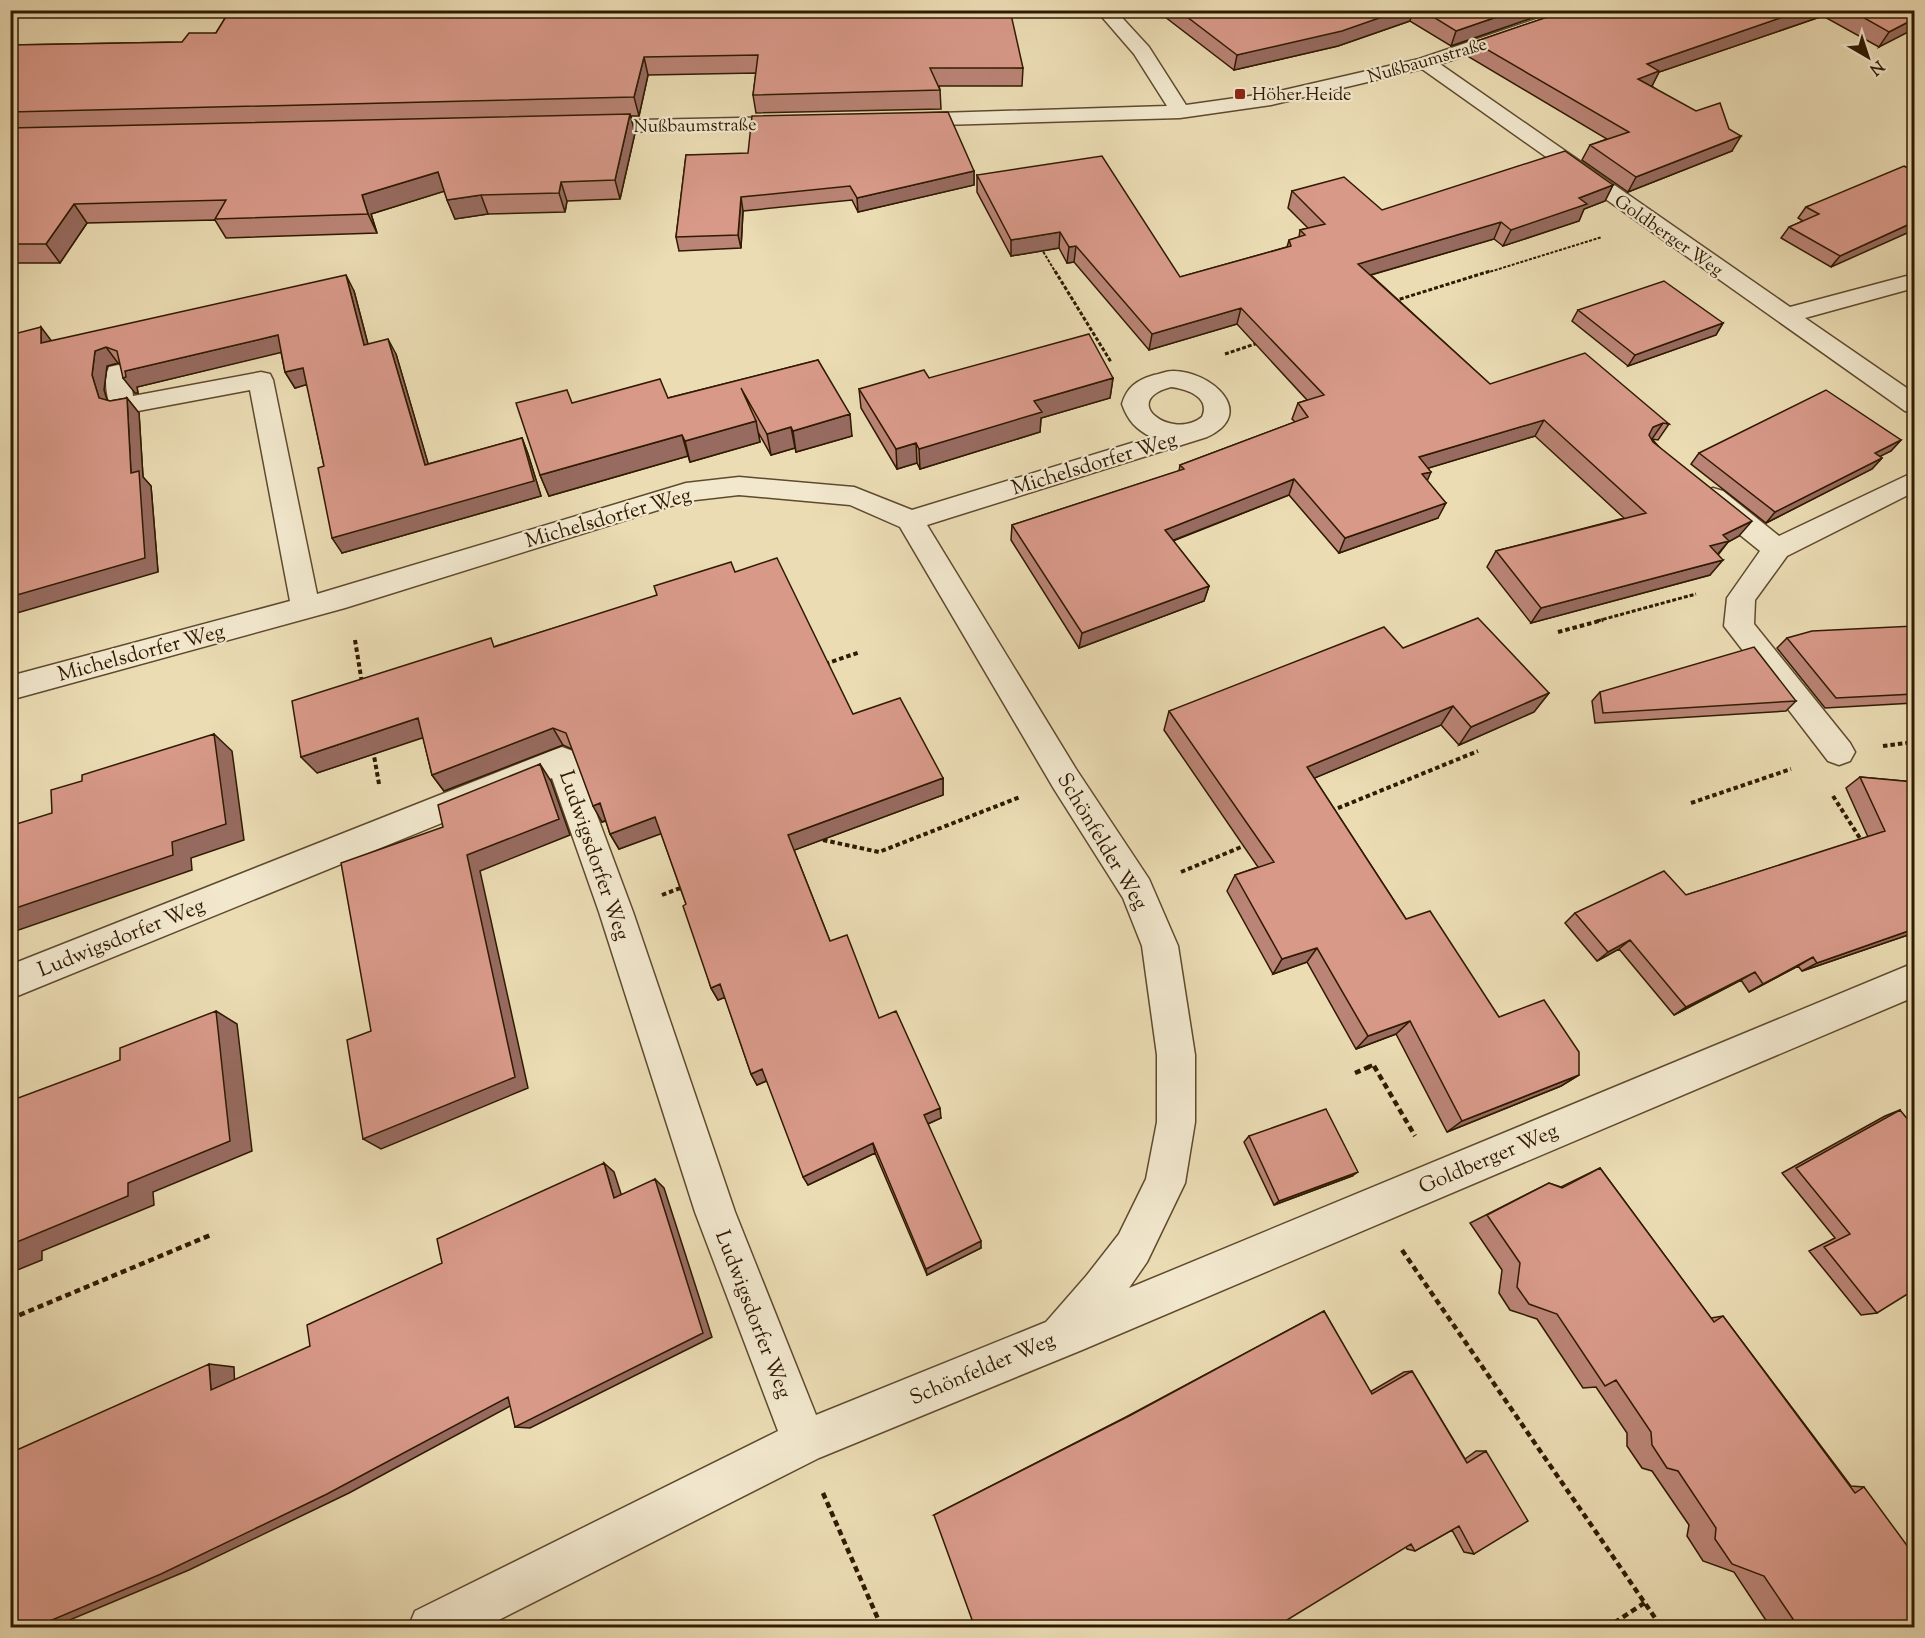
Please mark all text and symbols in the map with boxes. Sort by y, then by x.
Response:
north arrow [1838,27,1898,87]
street label: Nußbaumstraße [1365,32,1490,91]
text: N [1863,54,1888,80]
place label: Höher Heide [1252,83,1351,109]
marker: Höher Heide [1233,87,1247,101]
street label: Nußbaumstraße [633,113,757,141]
street label: Goldberger Weg [1608,189,1728,284]
street label: Michelsdorfer Weg [1008,425,1181,504]
street label: Michelsdorfer Weg [522,481,695,557]
street label: Michelsdorfer Weg [55,617,228,691]
street label: Ludwigsdorfer Weg [550,767,636,945]
street label: Schönfelder Weg [1048,768,1154,916]
street label: Ludwigsdorfer Weg [34,892,210,986]
street label: Goldberger Weg [1414,1117,1563,1203]
street label: Ludwigsdorfer Weg [706,1226,798,1403]
street label: Schönfelder Weg [906,1326,1060,1414]

